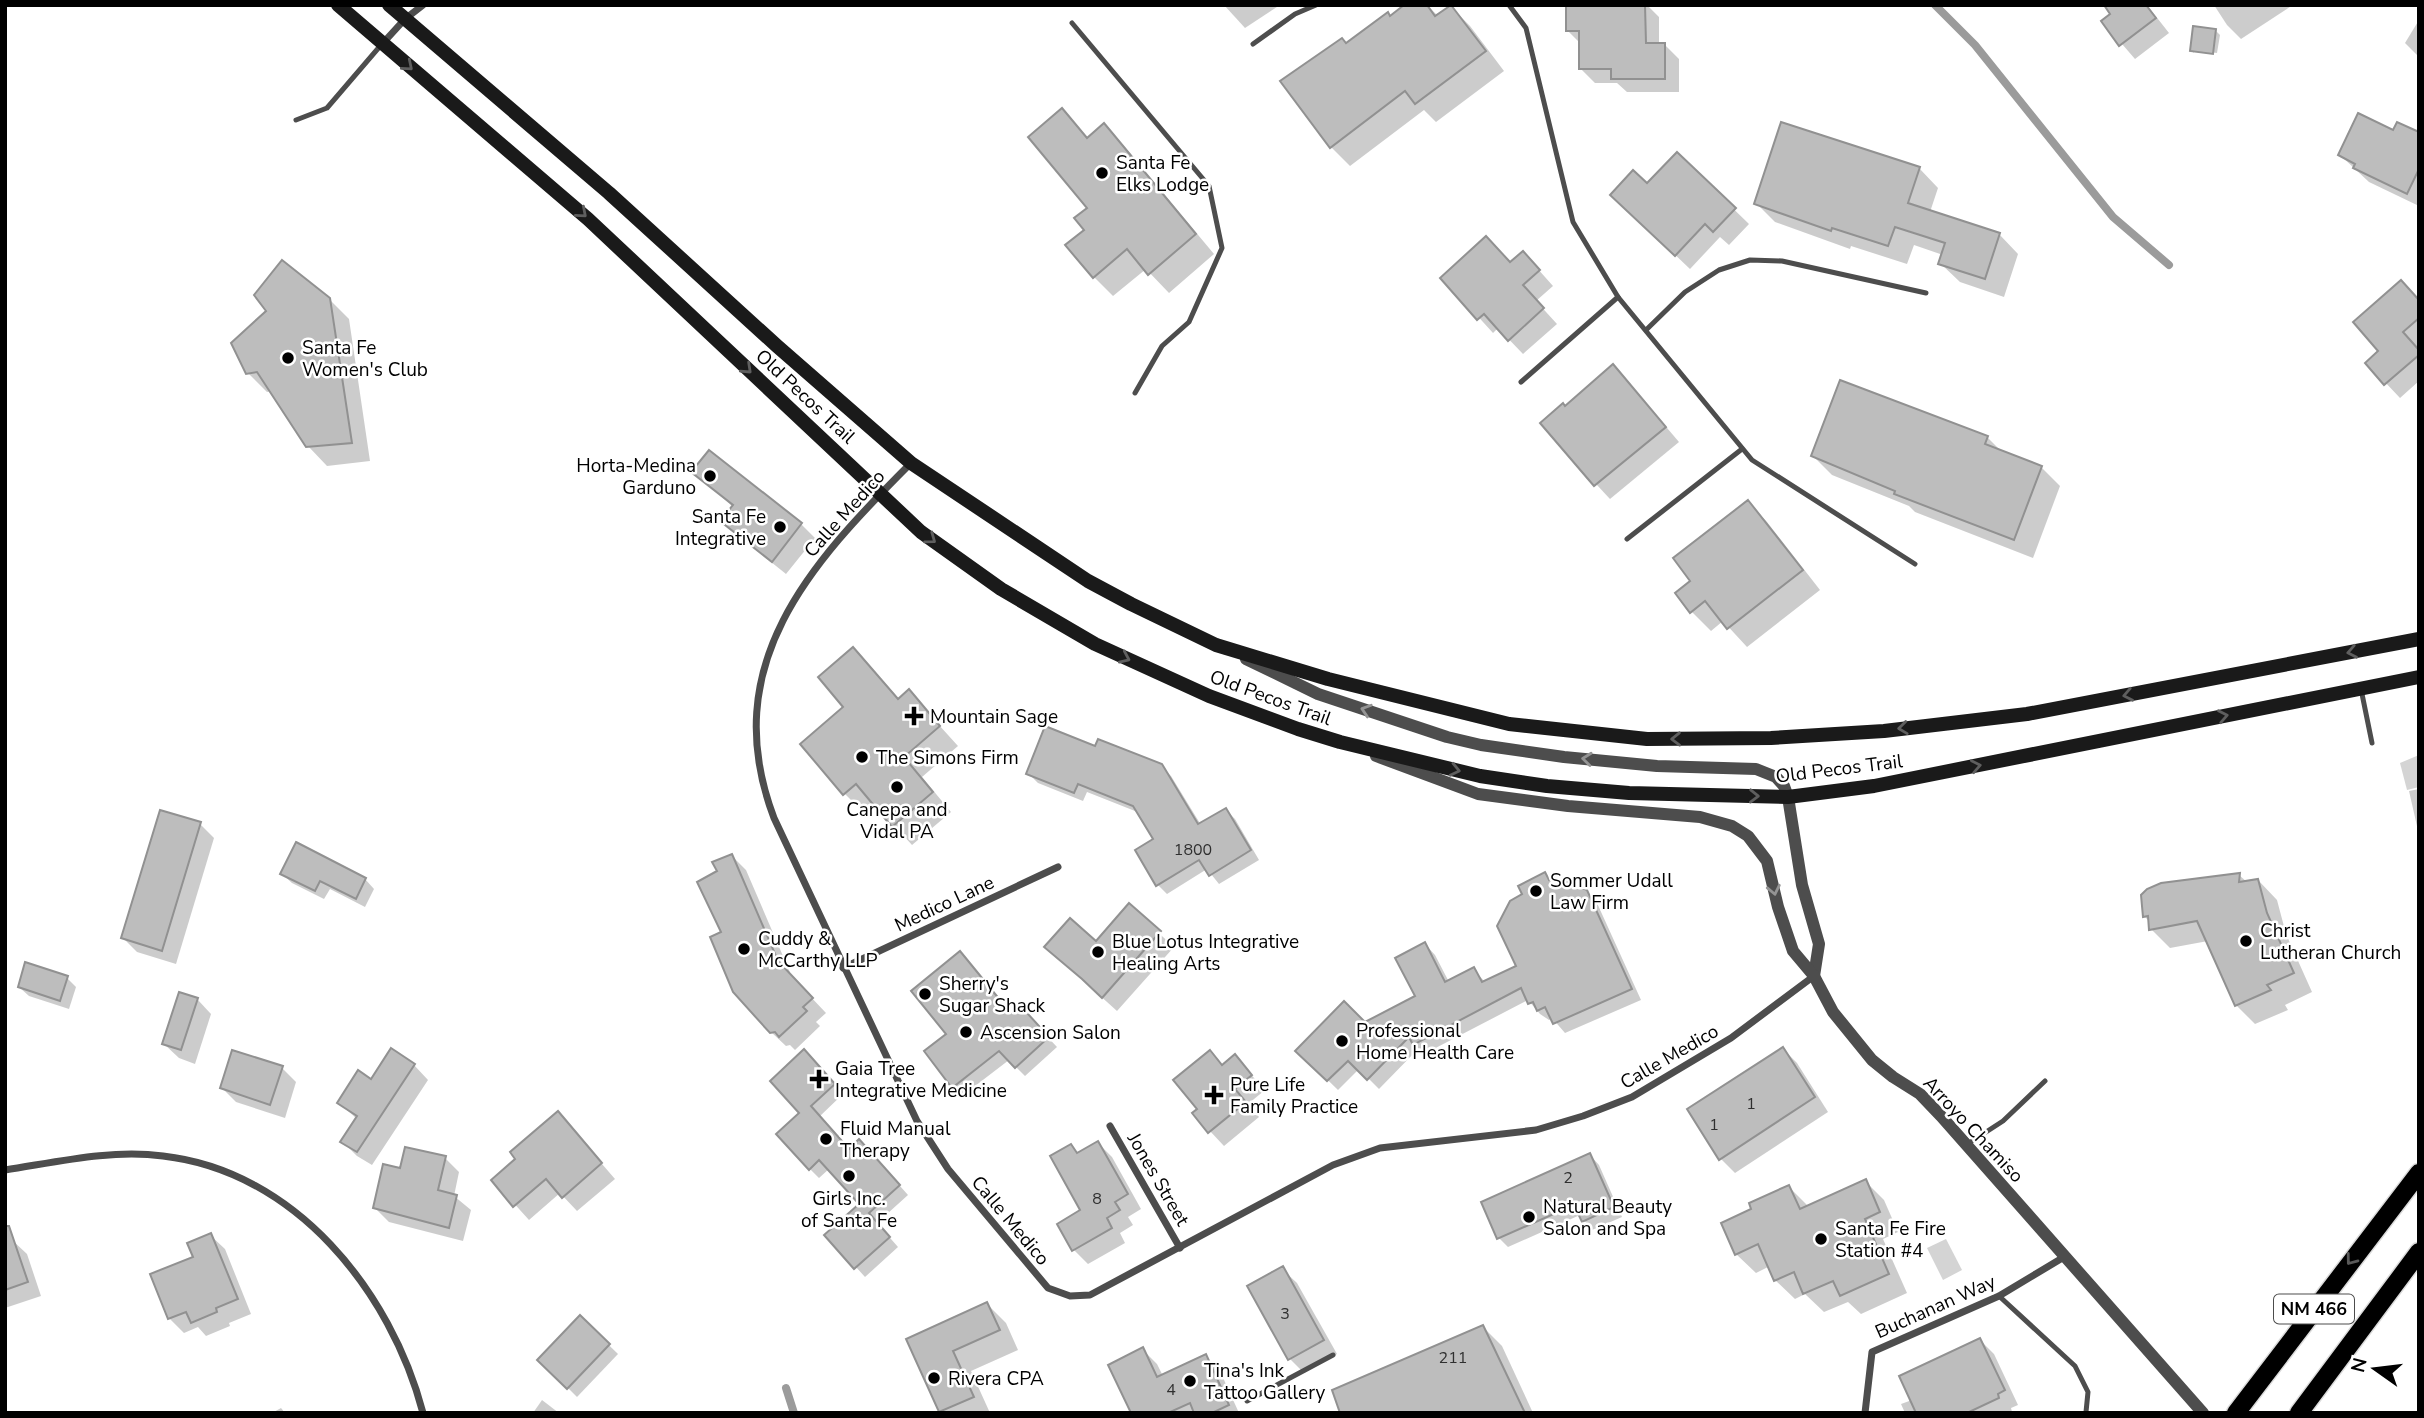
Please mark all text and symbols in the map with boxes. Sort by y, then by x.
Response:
one-way arrow [400,58,413,70]
place label: Santa Fe Elks Lodge [1116,150,1209,198]
marker: Santa Fe Elks Lodge [1094,165,1110,181]
one-way arrow [573,205,586,217]
place label: Santa Fe Women's Club [302,335,428,383]
street label: Old Pecos Trail [750,344,861,450]
marker: Santa Fe Women's Club [280,350,296,366]
one-way arrow [739,360,752,373]
place label: Horta-Medina Garduno [576,453,696,501]
street label: Calle Medico [798,464,891,563]
marker: Horta-Medina Garduno [702,468,718,484]
place label: Santa Fe Integrative [675,504,766,552]
marker: Santa Fe Integrative [772,519,788,535]
one-way arrow [923,531,936,543]
one-way arrow [2346,644,2358,659]
one-way arrow [1117,650,1130,664]
street label: Old Pecos Trail [1206,664,1335,732]
one-way arrow [2122,686,2134,701]
place label: Mountain Sage [930,704,1058,730]
one-way arrow [1360,704,1373,718]
marker: Mountain Sage [904,706,924,726]
one-way arrow [2217,710,2229,725]
one-way arrow [1898,721,1909,736]
one-way arrow [1671,731,1681,747]
place label: The Simons Firm [876,745,1019,771]
street label: Old Pecos Trail [1774,748,1904,790]
marker: The Simons Firm [854,749,870,765]
one-way arrow [1581,752,1592,767]
one-way arrow [1970,759,1982,774]
one-way arrow [1449,762,1461,776]
marker: Canepa and Vidal PA [889,779,905,795]
one-way arrow [1749,789,1760,804]
place label: Canepa and Vidal PA [846,797,948,845]
house number: 1800 [1174,839,1212,861]
place label: Sommer Udall Law Firm [1550,868,1673,916]
street label: Medico Lane [890,869,998,938]
marker: Sommer Udall Law Firm [1528,883,1544,899]
one-way arrow [1766,884,1781,896]
place label: Christ Lutheran Church [2260,918,2401,966]
place label: Cuddy & McCarthy LLP [758,926,878,974]
place label: Blue Lotus Integrative Healing Arts [1112,929,1299,977]
marker: Christ Lutheran Church [2238,933,2254,949]
marker: Cuddy & McCarthy LLP [736,941,752,957]
marker: Blue Lotus Integrative Healing Arts [1090,944,1106,960]
place label: Sherry's Sugar Shack [939,971,1046,1019]
marker: Sherry's Sugar Shack [917,986,933,1002]
place label: Professional Home Health Care [1356,1018,1514,1066]
street label: Calle Medico [1615,1018,1724,1096]
place label: Ascension Salon [980,1020,1121,1046]
marker: Ascension Salon [958,1024,974,1040]
marker: Professional Home Health Care [1334,1033,1350,1049]
place label: Gaia Tree Integrative Medicine [835,1056,1007,1104]
marker: Gaia Tree Integrative Medicine [809,1069,829,1089]
street label: Arroyo Chamiso [1917,1071,2029,1189]
place label: Pure Life Family Practice [1230,1072,1358,1120]
marker: Pure Life Family Practice [1204,1085,1224,1105]
house number: 1 [1746,1093,1756,1115]
house number: 1 [1709,1114,1719,1136]
place label: Fluid Manual Therapy [840,1116,951,1164]
street label: Jones Street [1121,1127,1195,1231]
marker: Fluid Manual Therapy [818,1131,834,1147]
house number: 2 [1563,1167,1573,1189]
marker: Girls Inc. of Santa Fe [841,1168,857,1184]
street label: Calle Medico [965,1170,1055,1271]
place label: Girls Inc. of Santa Fe [801,1186,897,1234]
house number: 8 [1092,1188,1102,1210]
place label: Natural Beauty Salon and Spa [1543,1194,1672,1242]
marker: Natural Beauty Salon and Spa [1521,1209,1537,1225]
place label: Santa Fe Fire Station #4 [1835,1216,1946,1264]
marker: Santa Fe Fire Station #4 [1813,1231,1829,1247]
one-way arrow [2347,1253,2359,1265]
street label: Buchanan Way [1871,1269,2000,1345]
road number: NM 466 [2274,1294,2354,1324]
house number: 3 [1280,1303,1290,1325]
north arrow [2340,1334,2410,1404]
house number: 211 [1439,1347,1467,1369]
text: N [2345,1355,2374,1375]
place label: Tina's Ink Tattoo Gallery [1204,1358,1326,1406]
place label: Rivera CPA [948,1366,1044,1392]
marker: Rivera CPA [926,1370,942,1386]
marker: Tina's Ink Tattoo Gallery [1182,1373,1198,1389]
house number: 4 [1166,1379,1176,1401]

